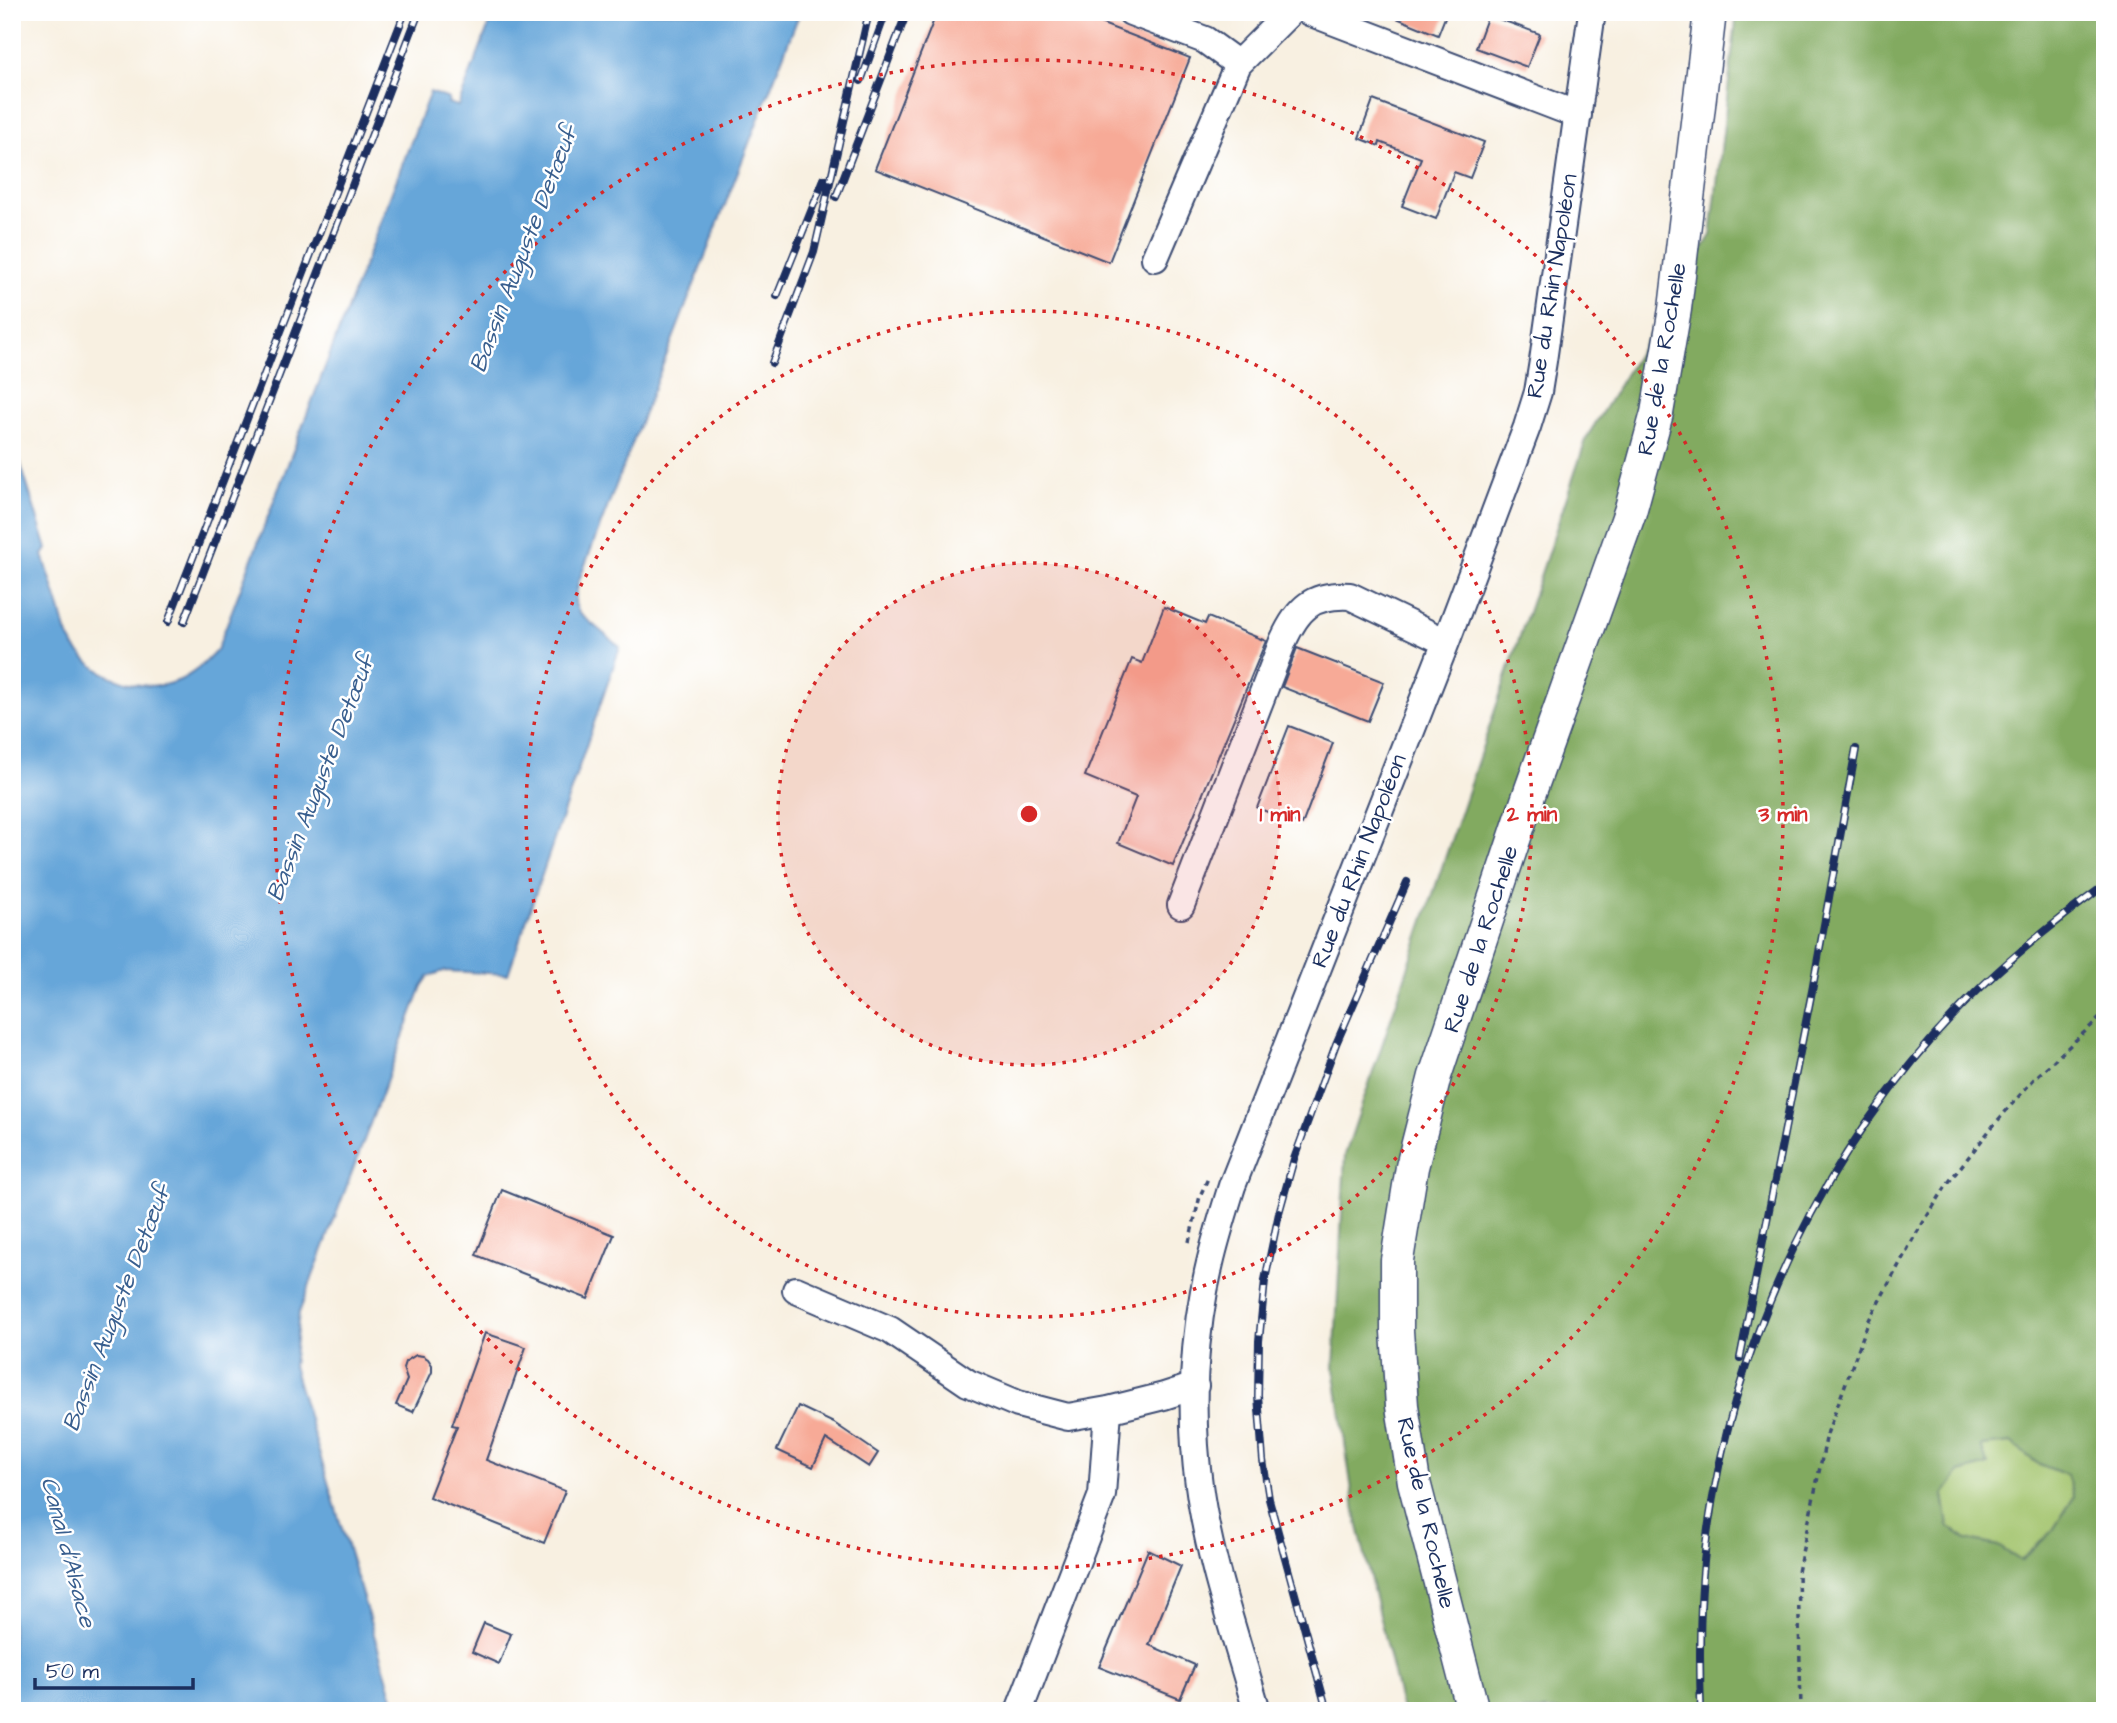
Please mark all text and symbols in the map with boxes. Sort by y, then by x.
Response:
water label: Bassin Auguste Detœuf [461,118,589,378]
street label: Rue du Rhin Napoléon [1518,172,1586,400]
street label: Rue de la Rochelle [1629,260,1695,458]
water label: Bassin Auguste Detœuf [258,647,386,907]
street label: Rue du Rhin Napoléon [1303,749,1415,973]
text: 1 min [1259,800,1301,829]
text: 2 min [1506,800,1558,829]
text: 3 min [1757,800,1808,829]
centre of rings [1017,802,1041,826]
street label: Rue de la Rochelle [1436,841,1526,1037]
water label: Bassin Auguste Detœuf [54,1177,182,1437]
street label: Rue de la Rochelle [1388,1414,1464,1612]
water label: Canal d'Alsace [32,1473,105,1632]
scale bar [35,1646,192,1690]
text: 50 m [46,1657,100,1686]

